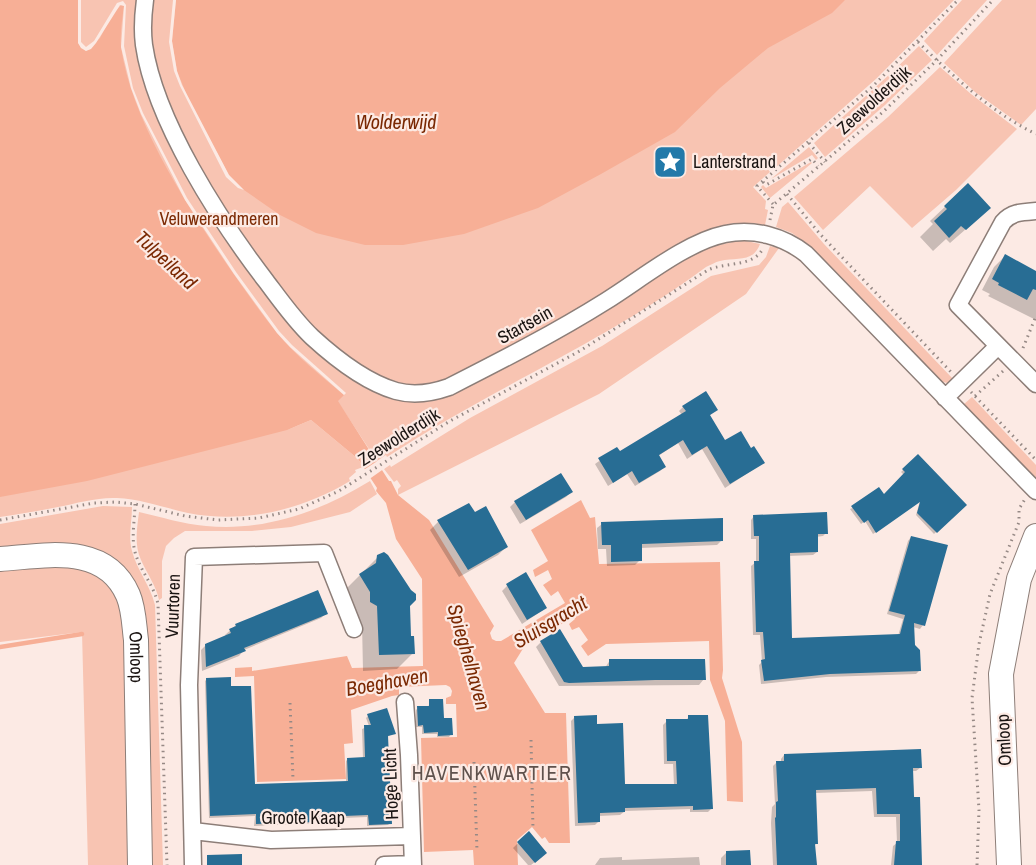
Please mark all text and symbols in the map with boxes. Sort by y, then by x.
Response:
street label: Zeewolderdijk [831,59,917,140]
water label: Wolderwijd [356,108,437,135]
place icon: Lanterstrand [652,144,688,180]
place label: Lanterstrand [693,149,776,174]
park label: Veluwerandmeren [160,206,278,231]
water label: Tulpeiland [130,224,204,296]
street label: Startsein [493,299,557,350]
street label: Zeewolderdijk [353,401,445,472]
street label: Vuurtoren [159,573,186,639]
water label: Sluisgracht [508,589,592,654]
water label: Spieghelhaven [441,601,498,713]
street label: Omloop [123,630,150,683]
water label: Boeghaven [344,661,430,702]
street label: Omloop [990,714,1017,766]
street label: Hoge Licht [377,748,404,820]
district label: HAVENKWARTIER [412,759,572,786]
street label: Groote Kaap [261,805,345,830]

